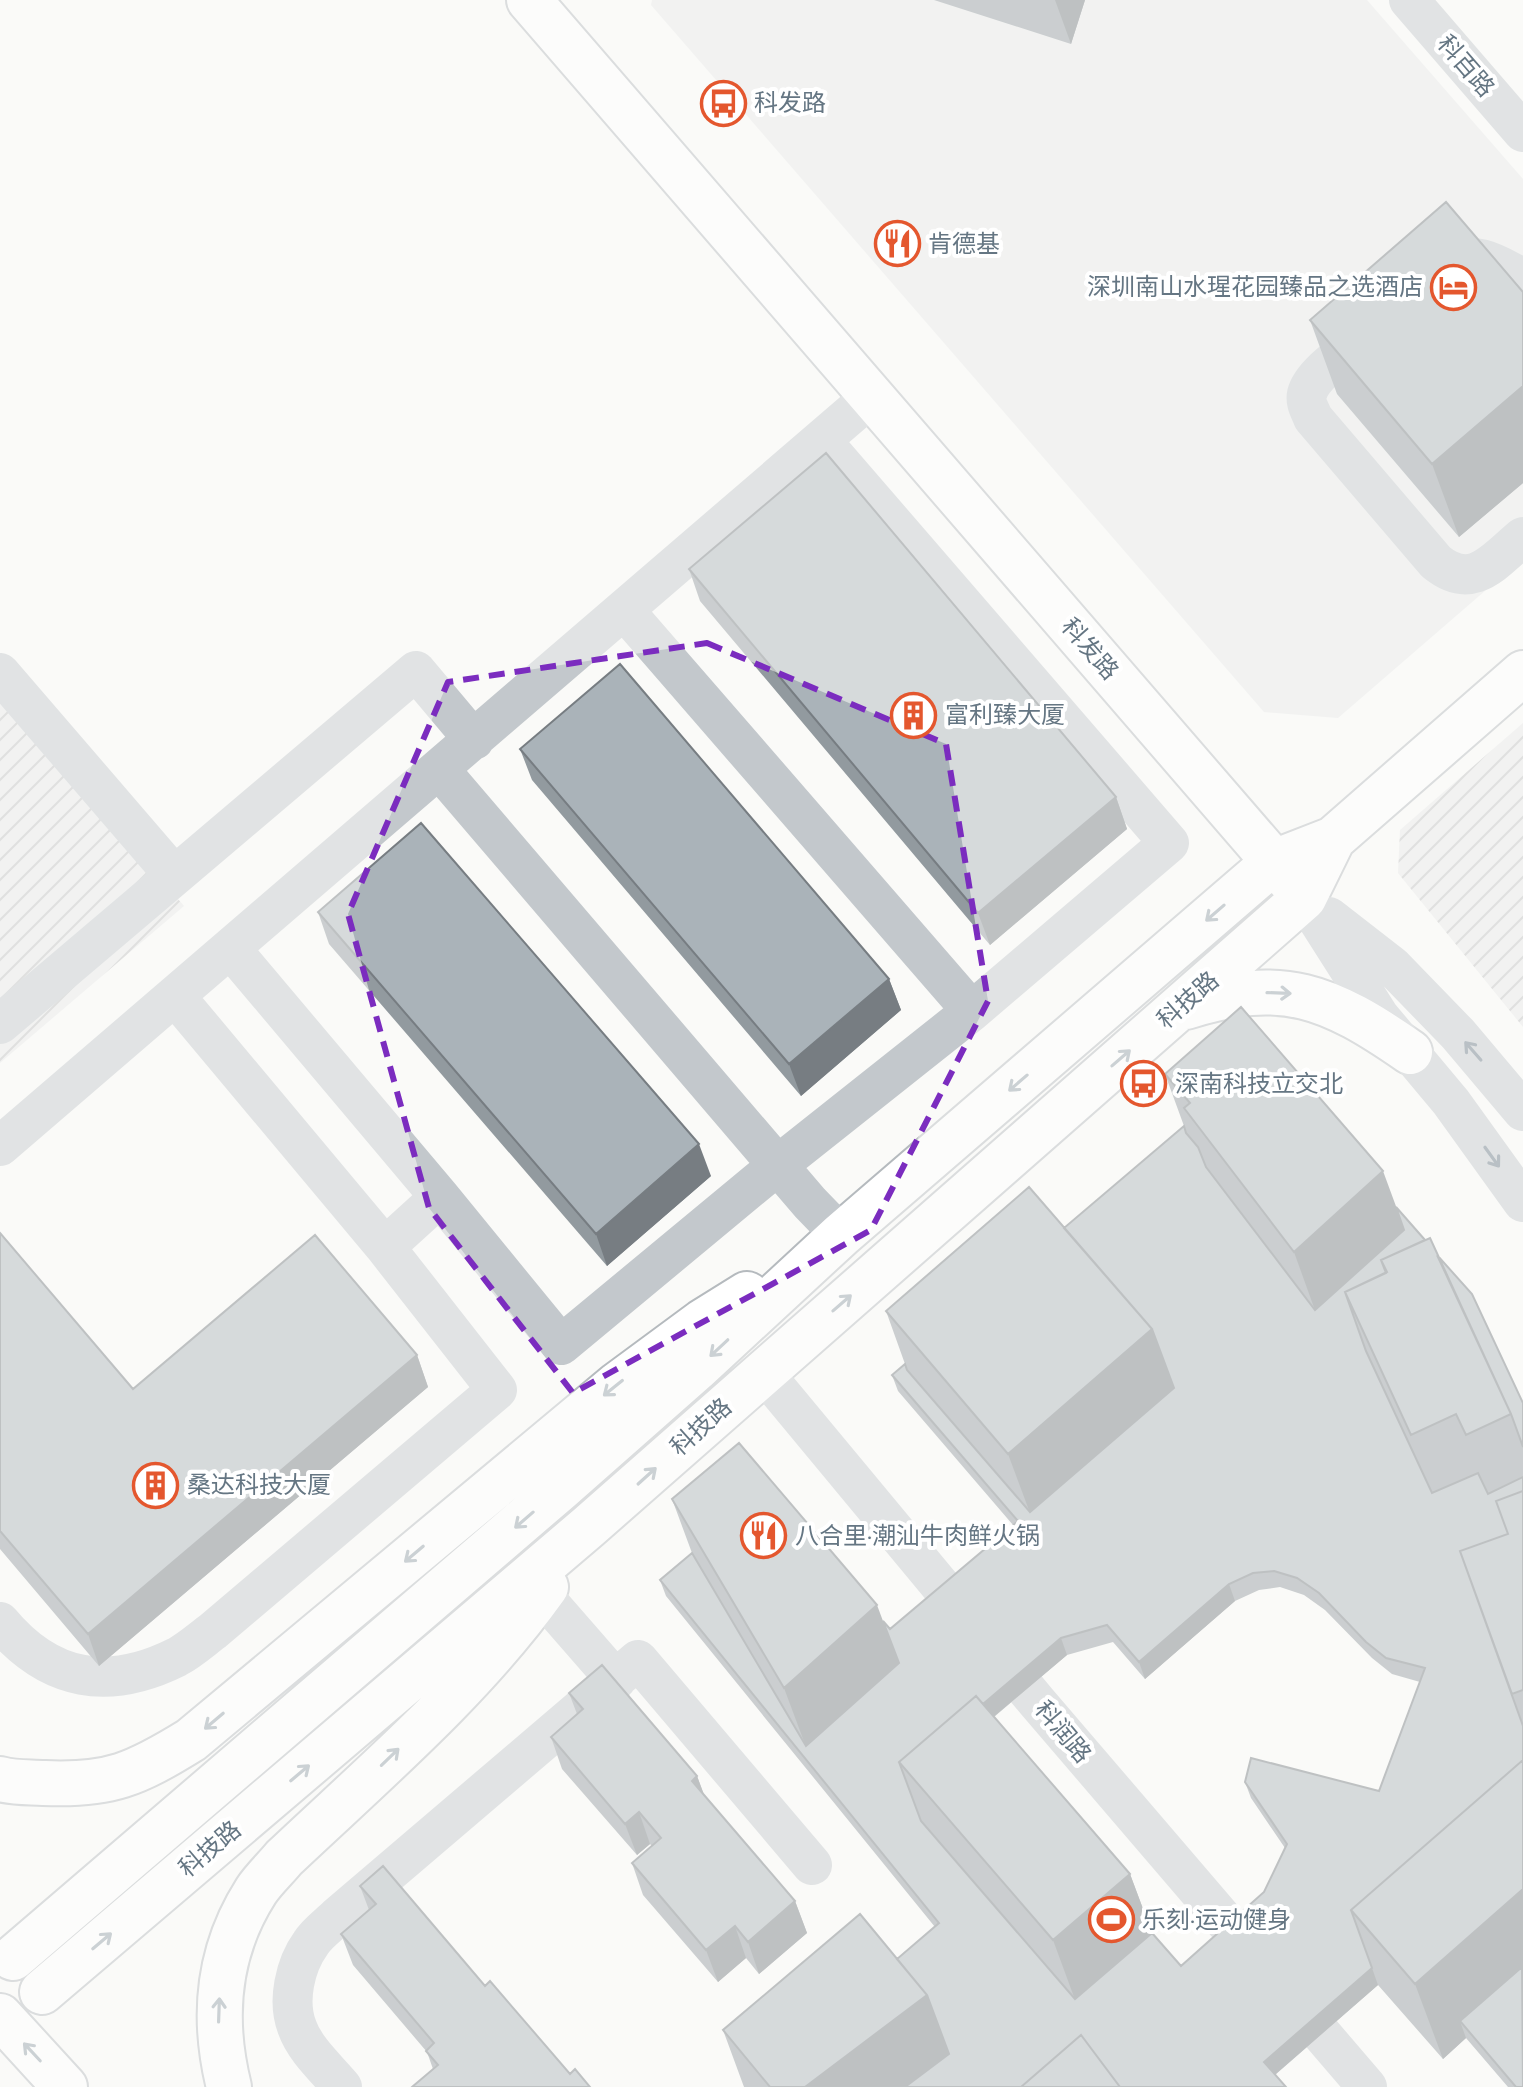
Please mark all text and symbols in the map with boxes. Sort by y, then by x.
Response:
street label: 科百路 [1433,28,1502,102]
bus stop icon: 科发路 [699,79,747,127]
place label: 科发路 [754,87,826,116]
restaurant icon: 肯德基 [873,220,921,268]
place label: 肯德基 [928,228,1000,257]
hotel icon: 深圳南山水瑆花园臻品之选酒店 [1430,263,1478,311]
place label: 深圳南山水瑆花园臻品之选酒店 [1087,271,1423,300]
street label: 科发路 [1057,611,1126,685]
building icon: 富利臻大厦 [890,691,938,739]
place label: 富利臻大厦 [945,699,1065,728]
one-way arrow [1205,904,1225,922]
street label: 科技路 [1150,964,1224,1033]
one-way arrow [1265,986,1292,1001]
one-way arrow [1464,1042,1482,1062]
one-way arrow [1111,1049,1131,1067]
bus stop icon: 深南科技立交北 [1120,1060,1168,1108]
place label: 深南科技立交北 [1175,1068,1343,1097]
one-way arrow [1008,1074,1028,1092]
one-way arrow [1484,1146,1500,1168]
one-way arrow [831,1295,851,1313]
one-way arrow [709,1339,729,1357]
one-way arrow [604,1379,624,1397]
street label: 科技路 [664,1391,736,1461]
building icon: 桑达科技大厦 [132,1461,180,1509]
one-way arrow [636,1467,656,1485]
place label: 桑达科技大厦 [187,1469,331,1498]
one-way arrow [514,1511,534,1529]
restaurant icon: 八合里·潮汕牛肉鲜火锅 [740,1512,788,1560]
place label: 八合里·潮汕牛肉鲜火锅 [795,1520,1040,1549]
one-way arrow [404,1545,424,1563]
street label: 科润路 [1030,1694,1098,1768]
one-way arrow [204,1712,225,1730]
one-way arrow [380,1748,399,1767]
one-way arrow [289,1764,309,1782]
street label: 科技路 [172,1814,246,1882]
sports icon: 乐刻·运动健身 [1087,1896,1135,1944]
place label: 乐刻·运动健身 [1142,1904,1291,1933]
one-way arrow [91,1932,111,1950]
one-way arrow [212,1997,227,2024]
one-way arrow [24,2042,42,2062]

